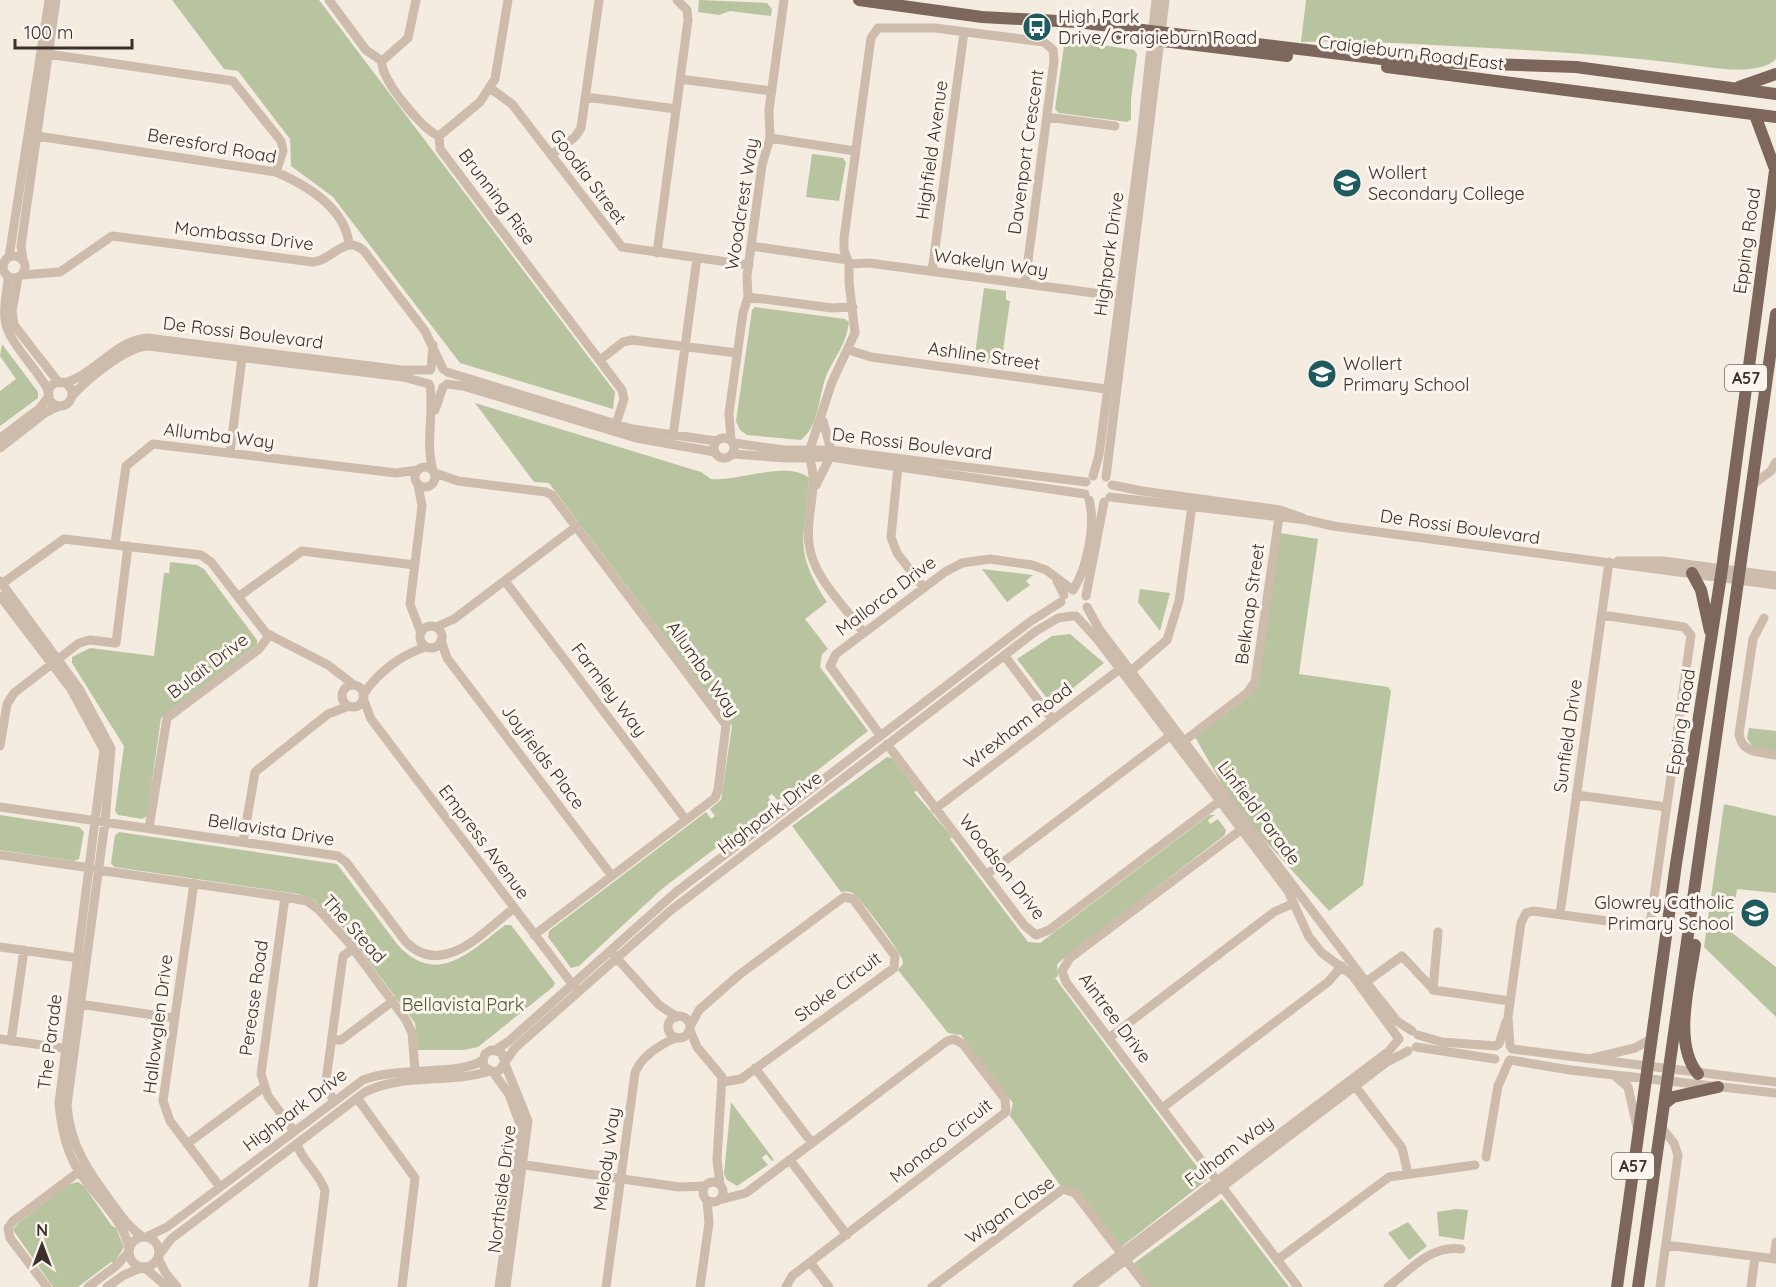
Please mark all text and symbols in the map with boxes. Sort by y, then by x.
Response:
place label: High Park Drive/Craigieburn Road [1058,5,1257,49]
bus stop icon: High Park Drive/Craigieburn Road [1021,11,1053,43]
scale bar [15,12,132,50]
text: 100 m [24,21,73,44]
street label: Craigieburn Road East [1317,30,1505,75]
street label: Davenport Crescent [1003,68,1048,236]
street label: Highfield Avenue [910,79,953,221]
street label: Beresford Road [146,123,278,168]
street label: Goodia Street [545,124,632,229]
street label: Woodcrest Way [720,136,763,272]
street label: Brunning Rise [454,144,541,249]
place label: Wollert Secondary College [1368,161,1525,205]
school or university icon: Wollert Secondary College [1331,167,1363,199]
street label: Epping Road [1728,186,1765,296]
street label: Highpark Drive [1088,190,1129,317]
street label: Mombassa Drive [173,216,315,255]
street label: Wakelyn Way [932,243,1050,282]
street label: De Rossi Boulevard [162,311,325,354]
street label: Ashline Street [927,336,1042,375]
place label: Wollert Primary School [1343,352,1469,396]
school or university icon: Wollert Primary School [1306,358,1338,390]
road number: A57 [1725,365,1767,391]
street label: Allumba Way [162,417,276,454]
street label: De Rossi Boulevard [831,422,994,465]
street label: De Rossi Boulevard [1379,504,1542,549]
street label: Belknap Street [1230,542,1269,666]
street label: Mallorca Drive [831,550,940,641]
street label: Allumba Way [662,616,745,721]
street label: Bulait Drive [163,628,253,703]
street label: Farmley Way [567,638,652,741]
street label: Epping Road [1661,667,1700,777]
street label: Wrexham Road [959,677,1076,774]
street label: Sunfield Drive [1548,678,1587,794]
street label: Joyfields Place [496,700,590,814]
street label: Linfield Parade [1213,756,1306,869]
street label: Highpark Drive [713,766,826,859]
street label: Empress Avenue [434,780,535,904]
street label: Bellavista Drive [206,808,336,851]
street label: Woodson Drive [954,809,1051,924]
street label: The Stead [318,890,391,968]
place label: Glowrey Catholic Primary School [1594,891,1734,935]
school or university icon: Glowrey Catholic Primary School [1739,897,1771,929]
street label: Perease Road [234,939,273,1057]
street label: Stoke Circuit [790,946,886,1027]
street label: Hallowglen Drive [138,953,177,1095]
street label: Aintree Drive [1074,968,1157,1067]
street label: The Parade [32,993,67,1091]
park label: Bellavista Park [402,993,524,1016]
street label: Highpark Drive [238,1063,351,1156]
street label: Monaco Circuit [885,1093,997,1188]
street label: Melody Way [588,1106,625,1212]
street label: Fulham Way [1180,1110,1278,1191]
street label: Northside Drive [482,1124,521,1254]
road number: A57 [1612,1153,1654,1179]
street label: Wigan Close [961,1170,1059,1249]
north arrow [12,1215,72,1275]
text: N [36,1220,48,1240]

